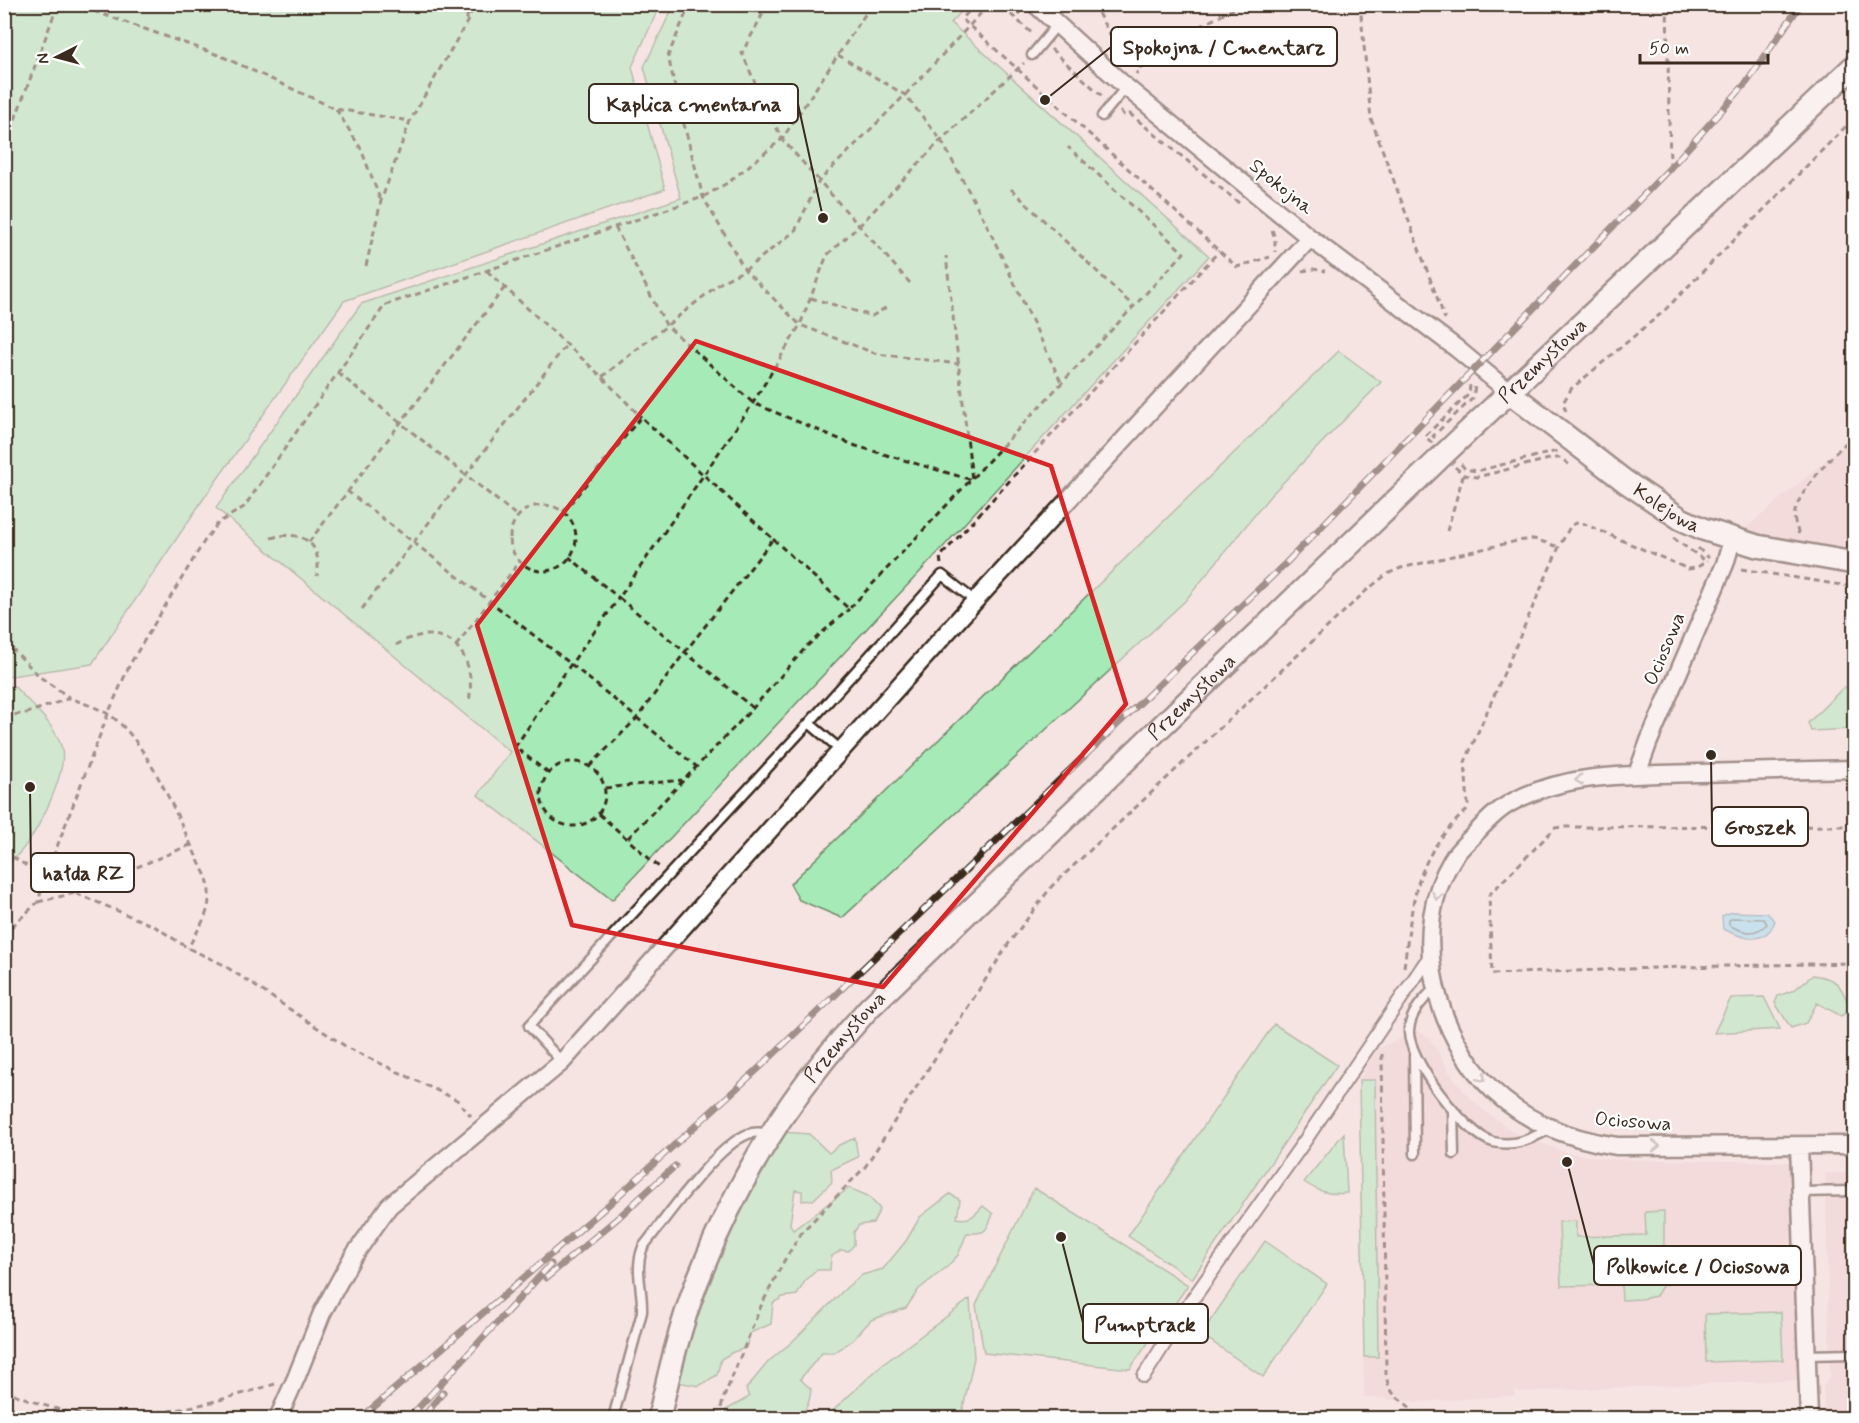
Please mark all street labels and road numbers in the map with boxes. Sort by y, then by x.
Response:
street label: Spokojna [1243,153,1320,222]
street label: Przemysłowa [1492,312,1593,409]
street label: Kolejowa [1628,477,1704,539]
street label: Ociosowa [1638,608,1692,690]
street label: Przemysłowa [1142,648,1242,746]
street label: Przemysłowa [797,985,892,1088]
street label: Ociosowa [1594,1106,1672,1138]

